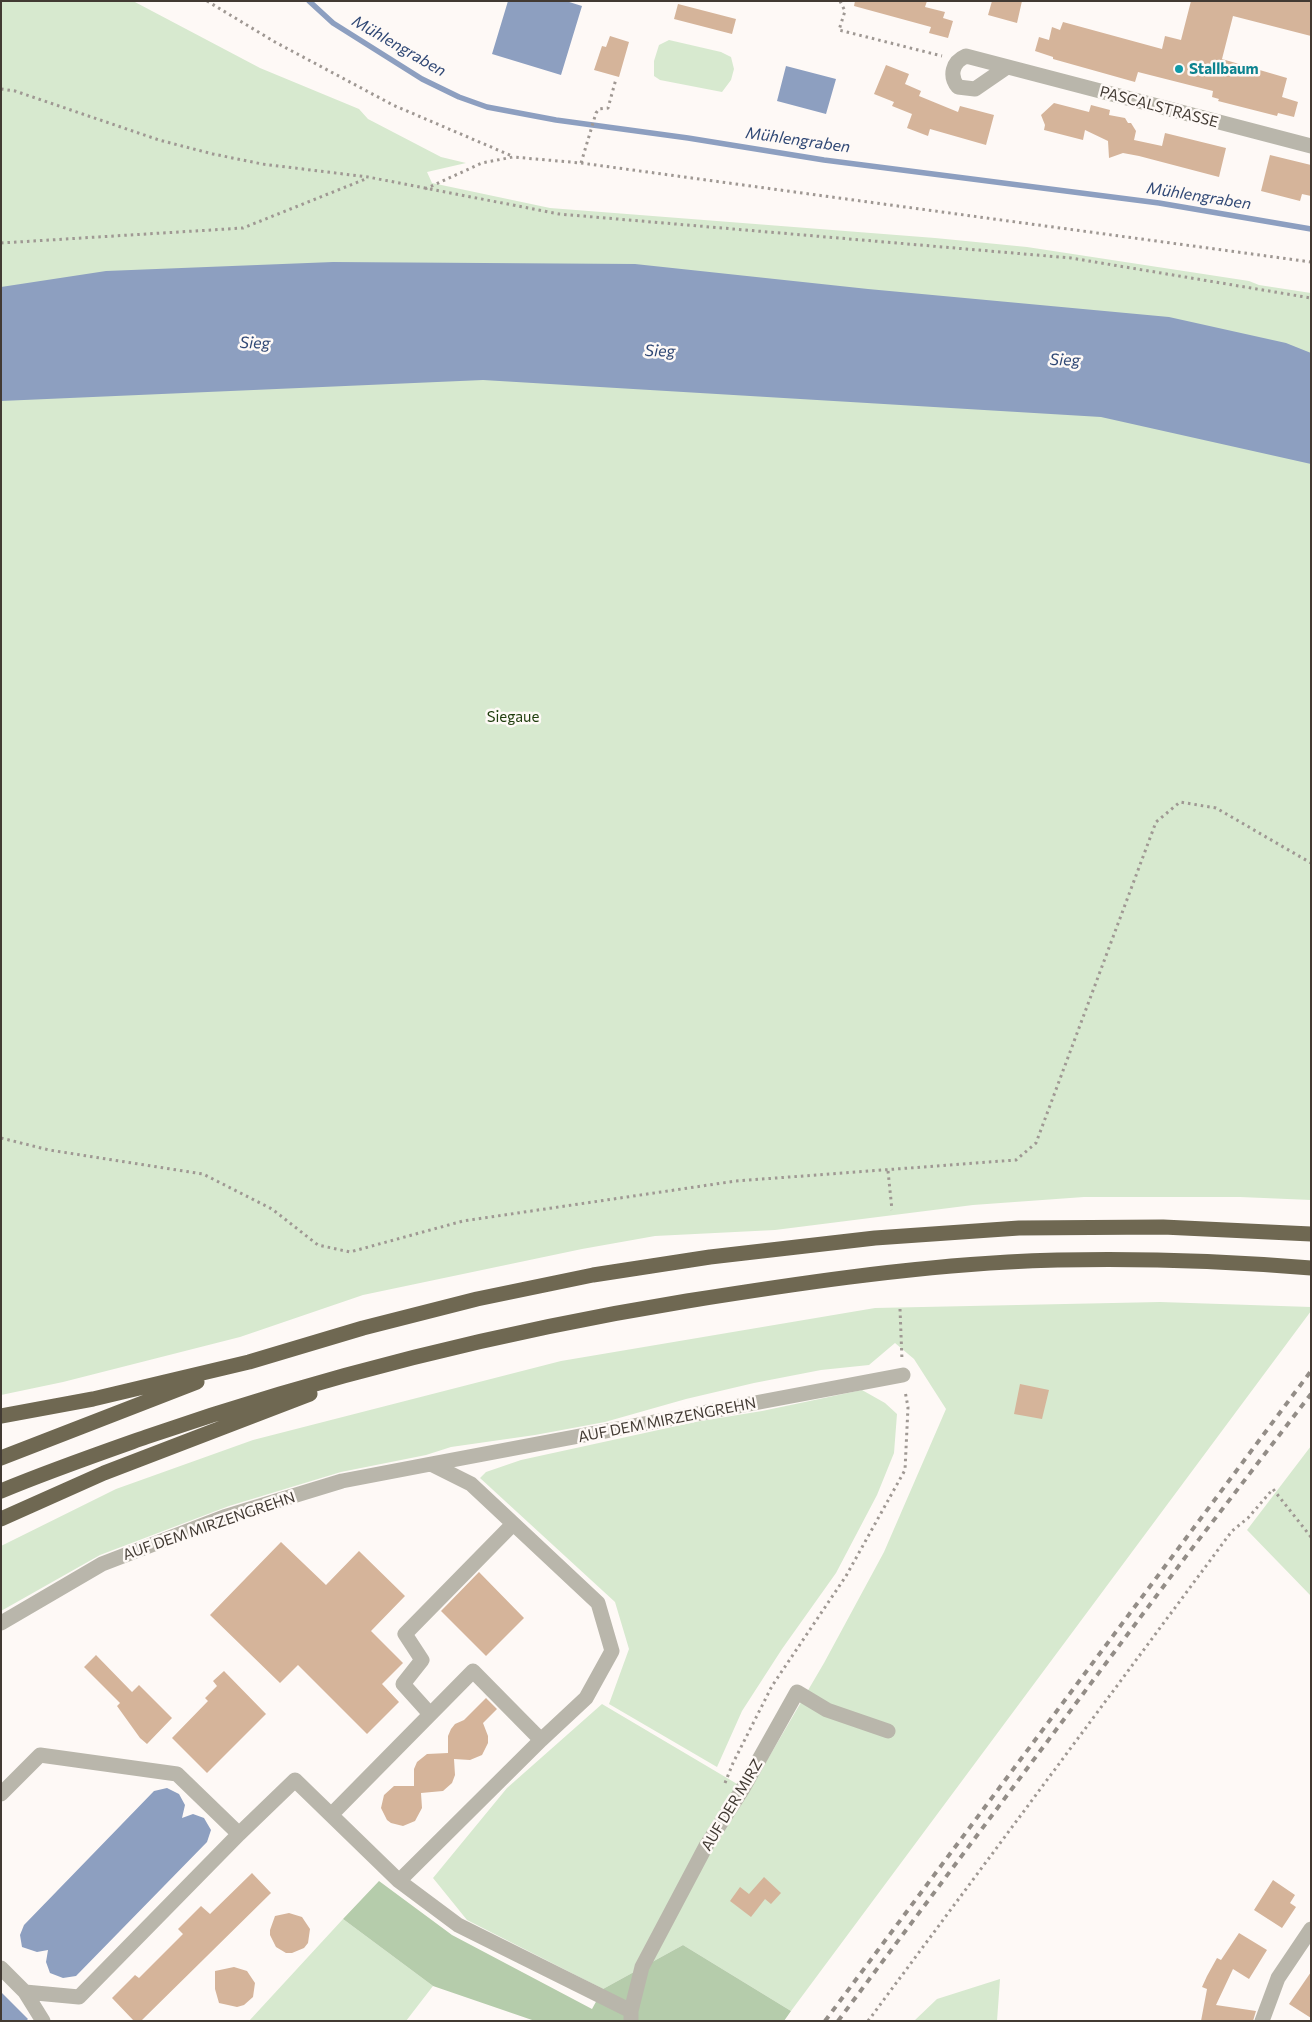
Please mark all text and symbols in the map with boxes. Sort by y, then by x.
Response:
water label: Mühlengraben [349,11,449,81]
place label: Stallbaum [1189,60,1259,78]
marker: Stallbaum [1173,63,1185,75]
street label: PASCALSTRASSE [1098,83,1220,131]
water label: Mühlengraben [744,123,852,157]
water label: Mühlengraben [1145,178,1253,214]
water label: Sieg [240,333,270,353]
water label: Sieg [645,341,675,361]
water label: Sieg [1050,350,1080,370]
park label: Siegaue [487,708,539,726]
street label: AUF DEM MIRZENGREHN [576,1394,758,1446]
street label: AUF DEM MIRZENGREHN [121,1488,297,1564]
street label: AUF DER MIRZ [698,1756,766,1854]

